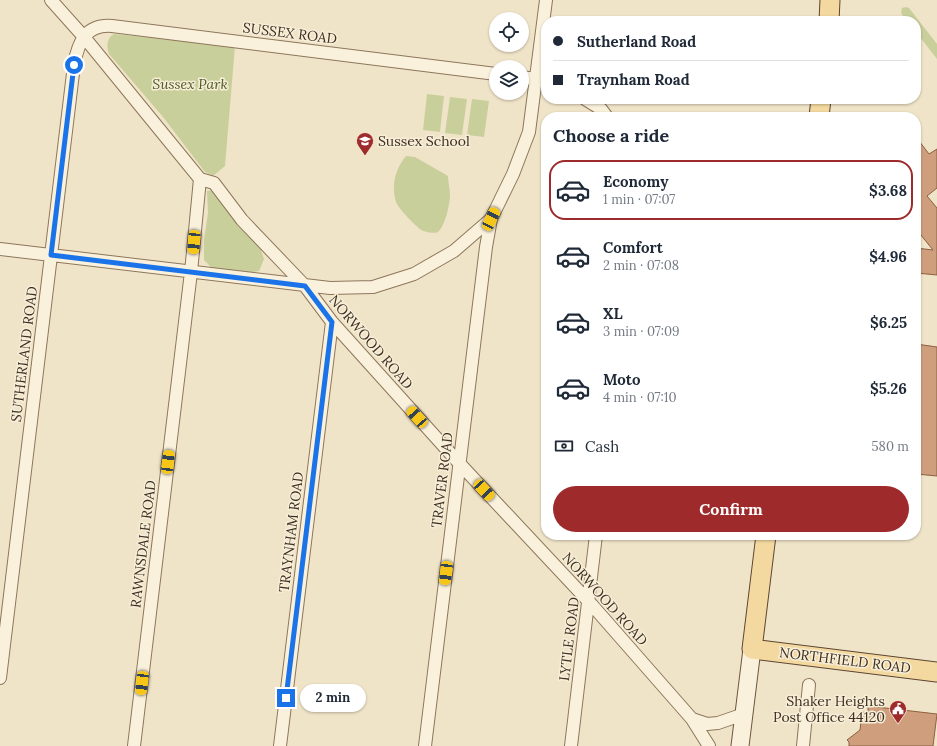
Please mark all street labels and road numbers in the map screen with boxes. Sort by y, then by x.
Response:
street label: SUSSEX ROAD [242,18,338,48]
street label: SUTHERLAND ROAD [7,285,41,423]
street label: NORWOOD ROAD [325,291,417,393]
street label: TRAVER ROAD [427,431,457,529]
street label: TRAYNHAM ROAD [275,471,307,593]
street label: RAWNSDALE ROAD [126,479,160,609]
street label: NORWOOD ROAD [558,549,652,649]
street label: LYTLE ROAD [555,596,583,682]
street label: NORTHFIELD ROAD [778,643,912,677]

